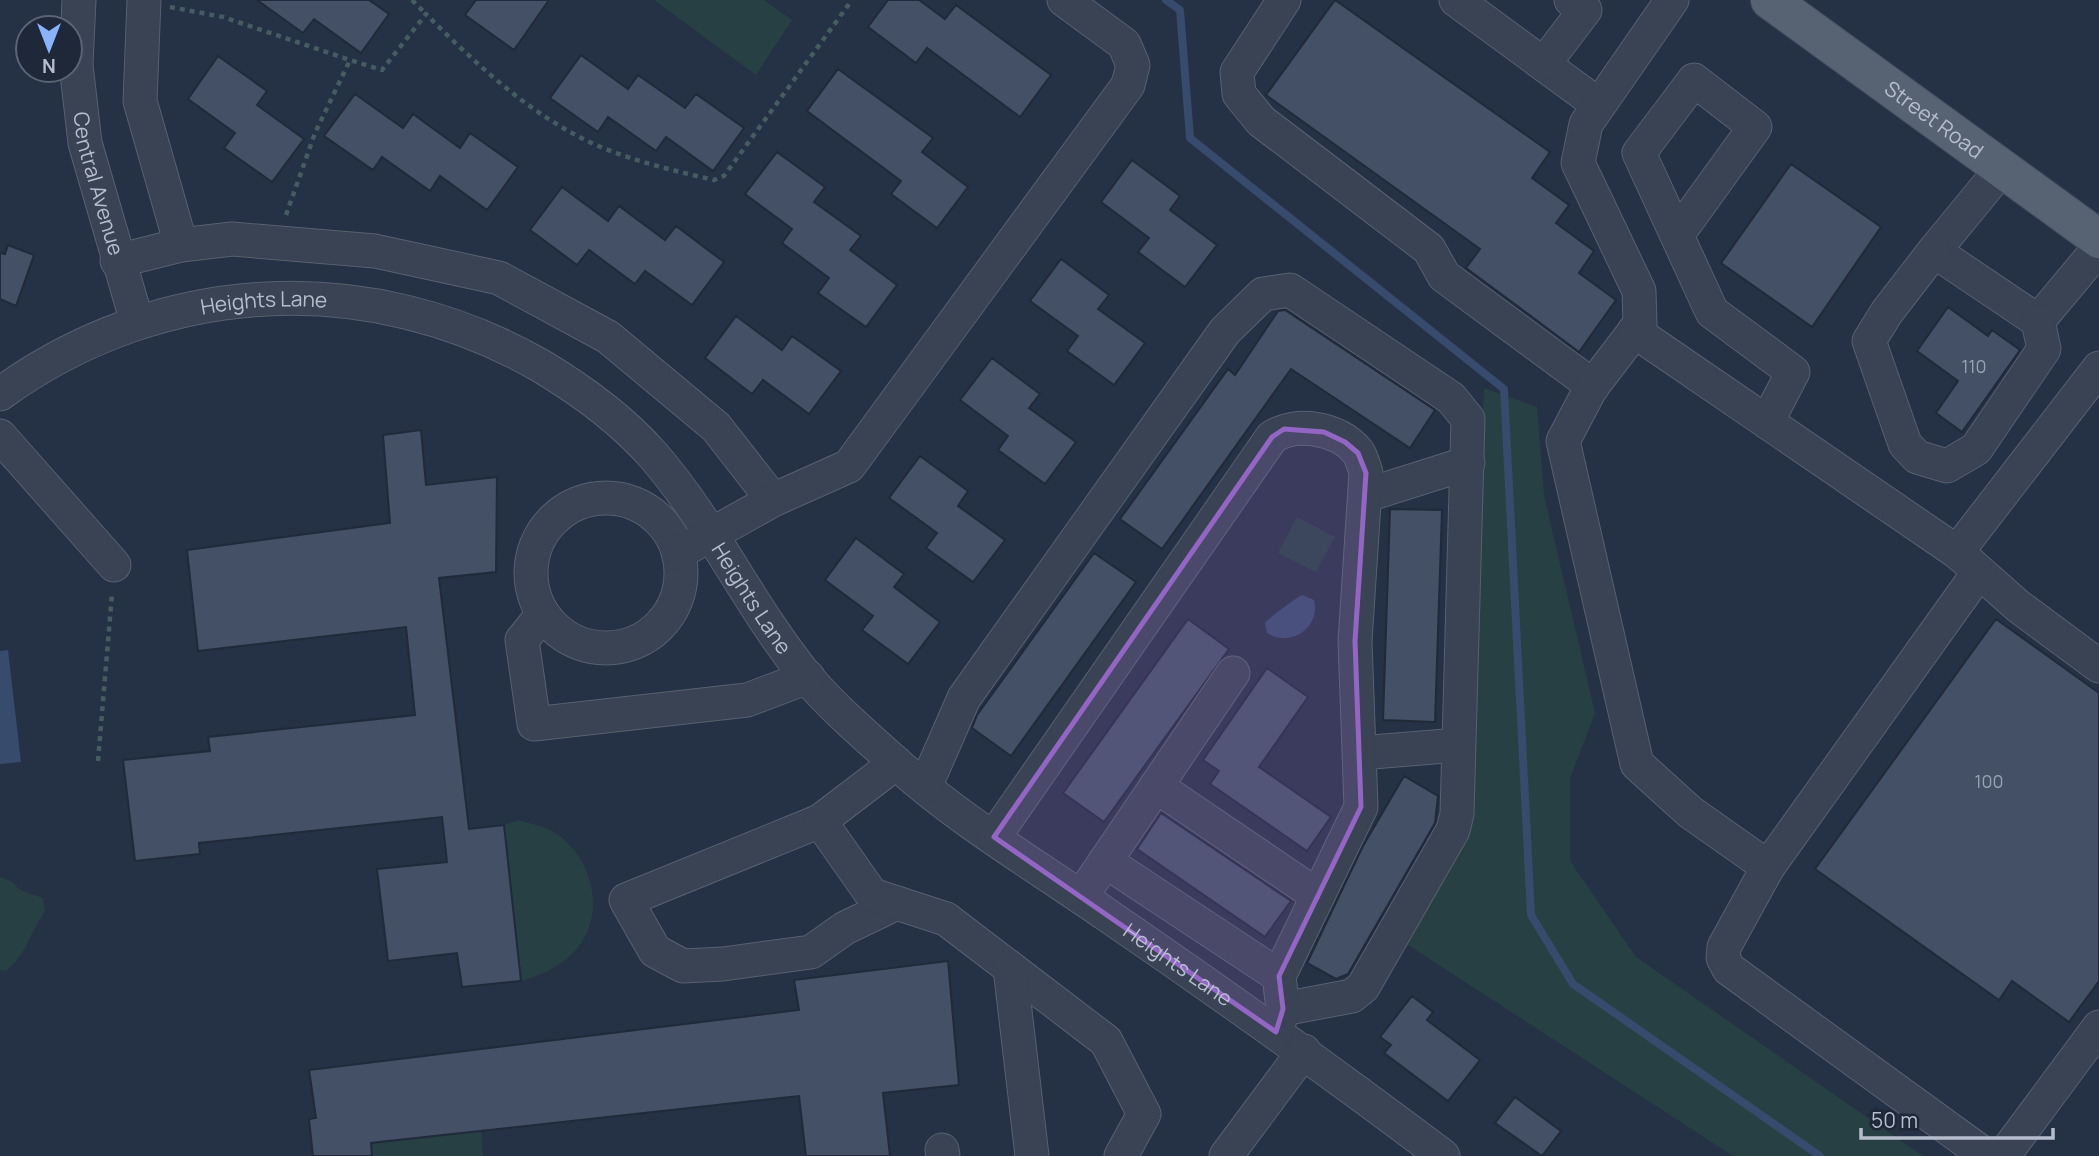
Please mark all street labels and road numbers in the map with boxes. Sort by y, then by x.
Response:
street label: Street Road [1879,74,1989,165]
street label: Central Avenue [67,110,131,259]
street label: Heights Lane [198,284,328,321]
street label: Heights Lane [706,537,798,659]
street label: Heights Lane [1118,916,1238,1012]

